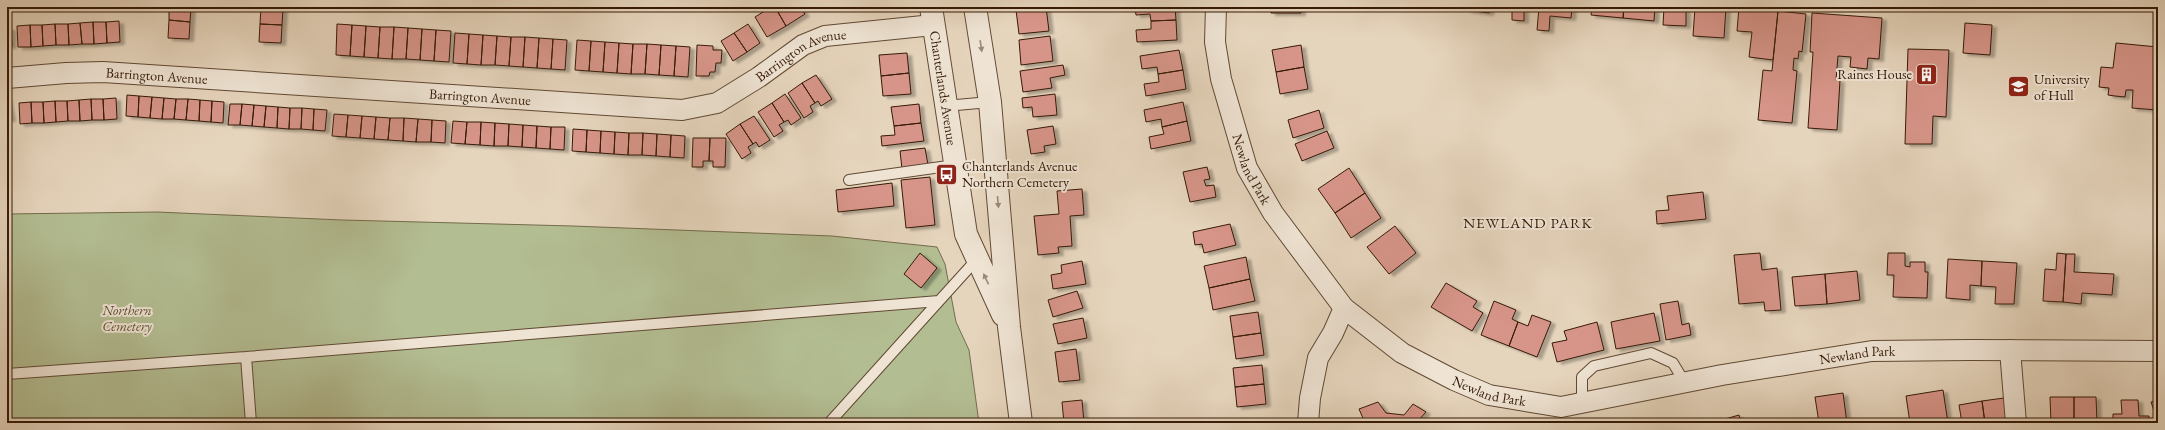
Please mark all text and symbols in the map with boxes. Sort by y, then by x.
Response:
street label: Barrington Avenue [752,25,848,86]
street label: Chanterlands Avenue [926,29,961,147]
one-way arrow [978,39,984,52]
building icon: Raines House [1914,61,1940,87]
street label: Barrington Avenue [105,63,209,88]
place label: Raines House [1837,65,1913,83]
place label: University of Hull [2034,70,2090,104]
school or university icon: University of Hull [2006,74,2032,100]
street label: Barrington Avenue [429,84,532,109]
street label: Newland Park [1228,132,1275,208]
place label: Chanterlands Avenue Northern Cemetery [962,157,1078,191]
bus stop icon: Chanterlands Avenue Northern Cemetery [934,161,960,187]
one-way arrow [995,196,1002,209]
district label: NEWLAND PARK [1463,213,1593,232]
one-way arrow [983,274,989,285]
park label: Northern Cemetery [101,301,152,335]
street label: Newland Park [1818,342,1896,368]
street label: Newland Park [1450,371,1528,410]

